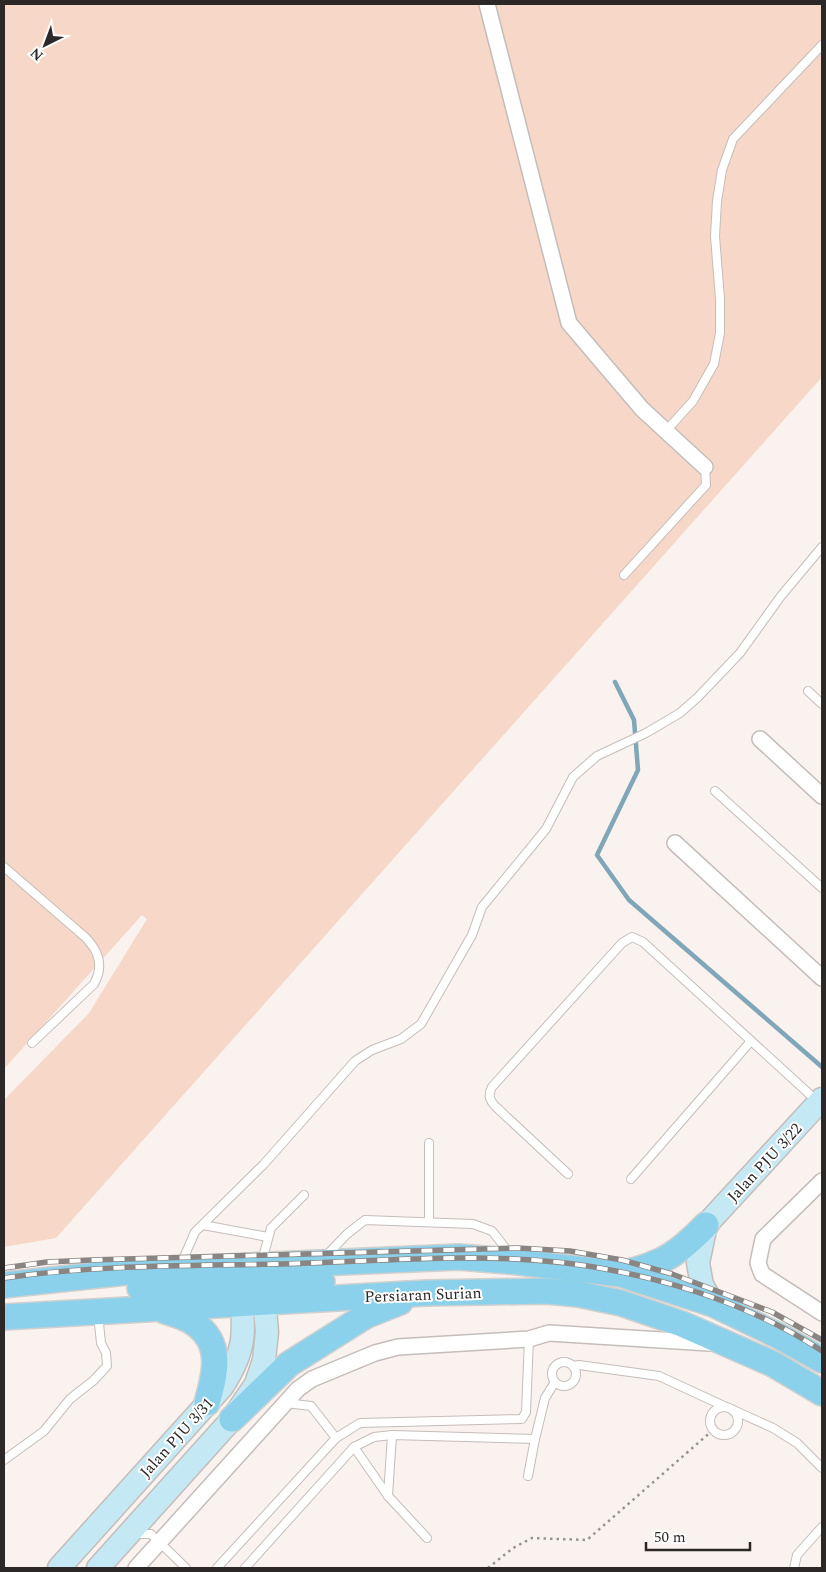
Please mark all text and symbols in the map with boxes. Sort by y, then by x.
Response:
north arrow [20,20,70,70]
text: N [25,43,48,66]
street label: Jalan PJU 3/22 [722,1118,808,1208]
street label: Persiaran Surian [364,1281,482,1309]
street label: Jalan PJU 3/31 [134,1392,219,1483]
scale bar [646,1520,750,1552]
text: 50 m [654,1526,686,1549]

